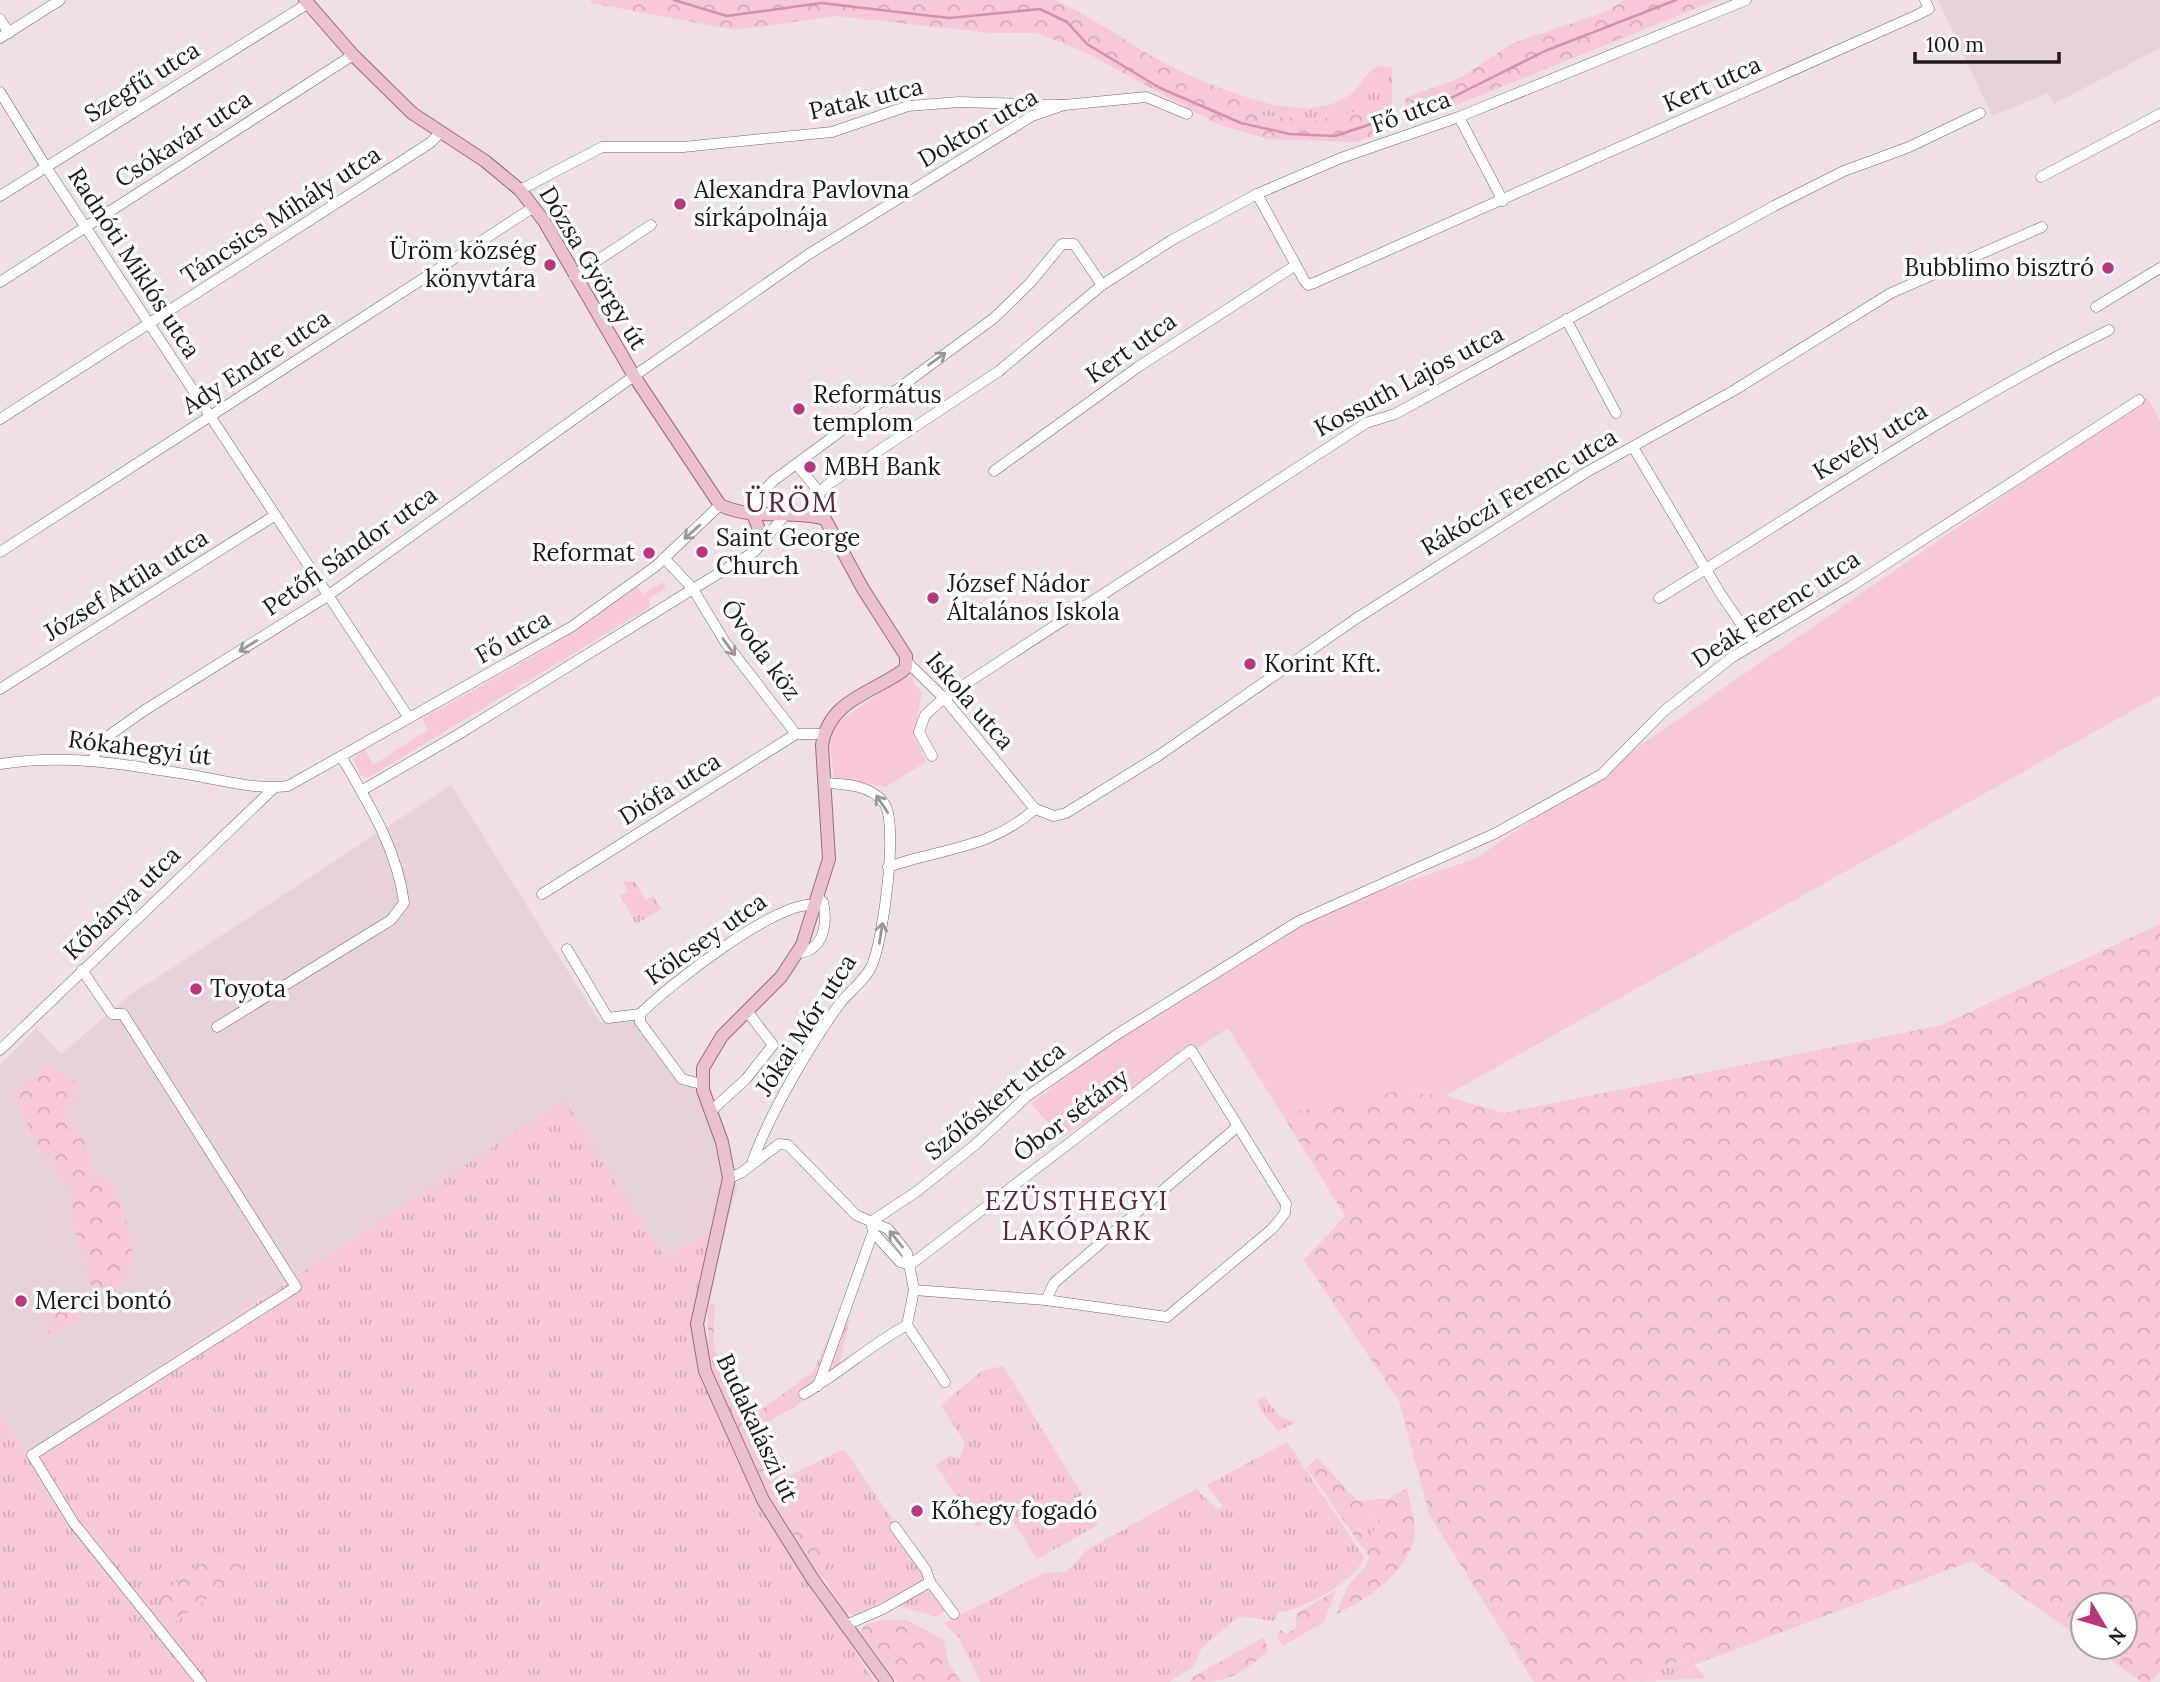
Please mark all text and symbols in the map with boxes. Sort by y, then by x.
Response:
scale bar [1915,21,2058,65]
text: 100 m [1926,31,1984,58]
street label: Szegfű utca [78,34,205,129]
street label: Kert utca [1658,48,1766,119]
street label: Patak utca [806,70,926,127]
street label: Doktor utca [912,81,1043,174]
street label: Csókavár utca [109,83,257,194]
street label: Fő utca [1367,83,1455,140]
street label: Táncsics Mihály utca [175,138,387,291]
street label: Radnóti Miklós utca [61,162,208,364]
place label: Alexandra Pavlovna sírkápolnája [693,174,910,233]
street label: Dózsa György út [532,180,655,356]
marker: Alexandra Pavlovna sírkápolnája [672,196,688,212]
place label: Üröm község könyvtára [390,235,537,294]
place label: Bubblimo bisztró [1904,252,2094,283]
marker: Üröm község könyvtára [542,257,558,273]
marker: Bubblimo bisztró [2100,260,2116,276]
street label: Ady Endre utca [175,302,336,422]
street label: Kert utca [1079,305,1182,390]
street label: Kossuth Lajos utca [1309,318,1509,444]
one-way arrow [927,352,946,367]
place label: Református templom [813,379,942,438]
street label: Kevély utca [1807,394,1933,487]
marker: Református templom [791,401,807,417]
street label: Rákóczi Ferenc utca [1415,421,1623,562]
place label: MBH Bank [824,451,941,482]
marker: MBH Bank [802,459,818,475]
street label: Petőfi Sándor utca [256,479,443,622]
district label: ÜRÖM [745,484,839,520]
street label: József Attila utca [37,522,214,648]
place label: Saint George Church [716,522,860,581]
one-way arrow [683,524,701,540]
place label: Reformat [532,537,636,568]
street label: Deák Ferenc utca [1686,543,1865,674]
marker: Saint George Church [694,544,710,560]
marker: Reformat [641,545,657,561]
place label: József Nádor Általános Iskola [946,568,1120,627]
marker: József Nádor Általános Iskola [925,590,941,606]
street label: Óvoda köz [714,593,808,706]
street label: Fő utca [470,603,556,670]
one-way arrow [722,637,736,656]
one-way arrow [238,639,258,653]
street label: Iskola utca [919,645,1021,756]
place label: Korint Kft. [1264,648,1381,679]
marker: Korint Kft. [1242,656,1258,672]
street label: Rókahegyi út [66,723,214,772]
street label: Diófa utca [613,745,726,832]
one-way arrow [875,795,890,814]
street label: Kőbánya utca [57,839,187,966]
street label: Kölcsey utca [639,885,772,992]
one-way arrow [874,922,887,945]
street label: Jókai Mór utca [748,948,863,1102]
place label: Toyota [210,973,286,1004]
marker: Toyota [188,981,204,997]
street label: Szőlőskert utca [918,1034,1071,1167]
street label: Óbor sétány [1007,1061,1135,1168]
district label: EZÜSTHEGYI LAKÓPARK [985,1184,1169,1247]
one-way arrow [888,1230,904,1248]
place label: Merci bontó [35,1285,172,1316]
marker: Merci bontó [13,1293,29,1309]
street label: Budakalászi út [710,1349,806,1508]
place label: Kőhegy fogadó [931,1495,1097,1526]
marker: Kőhegy fogadó [909,1503,925,1519]
north arrow [2069,1591,2139,1661]
text: N [2103,1623,2131,1650]

